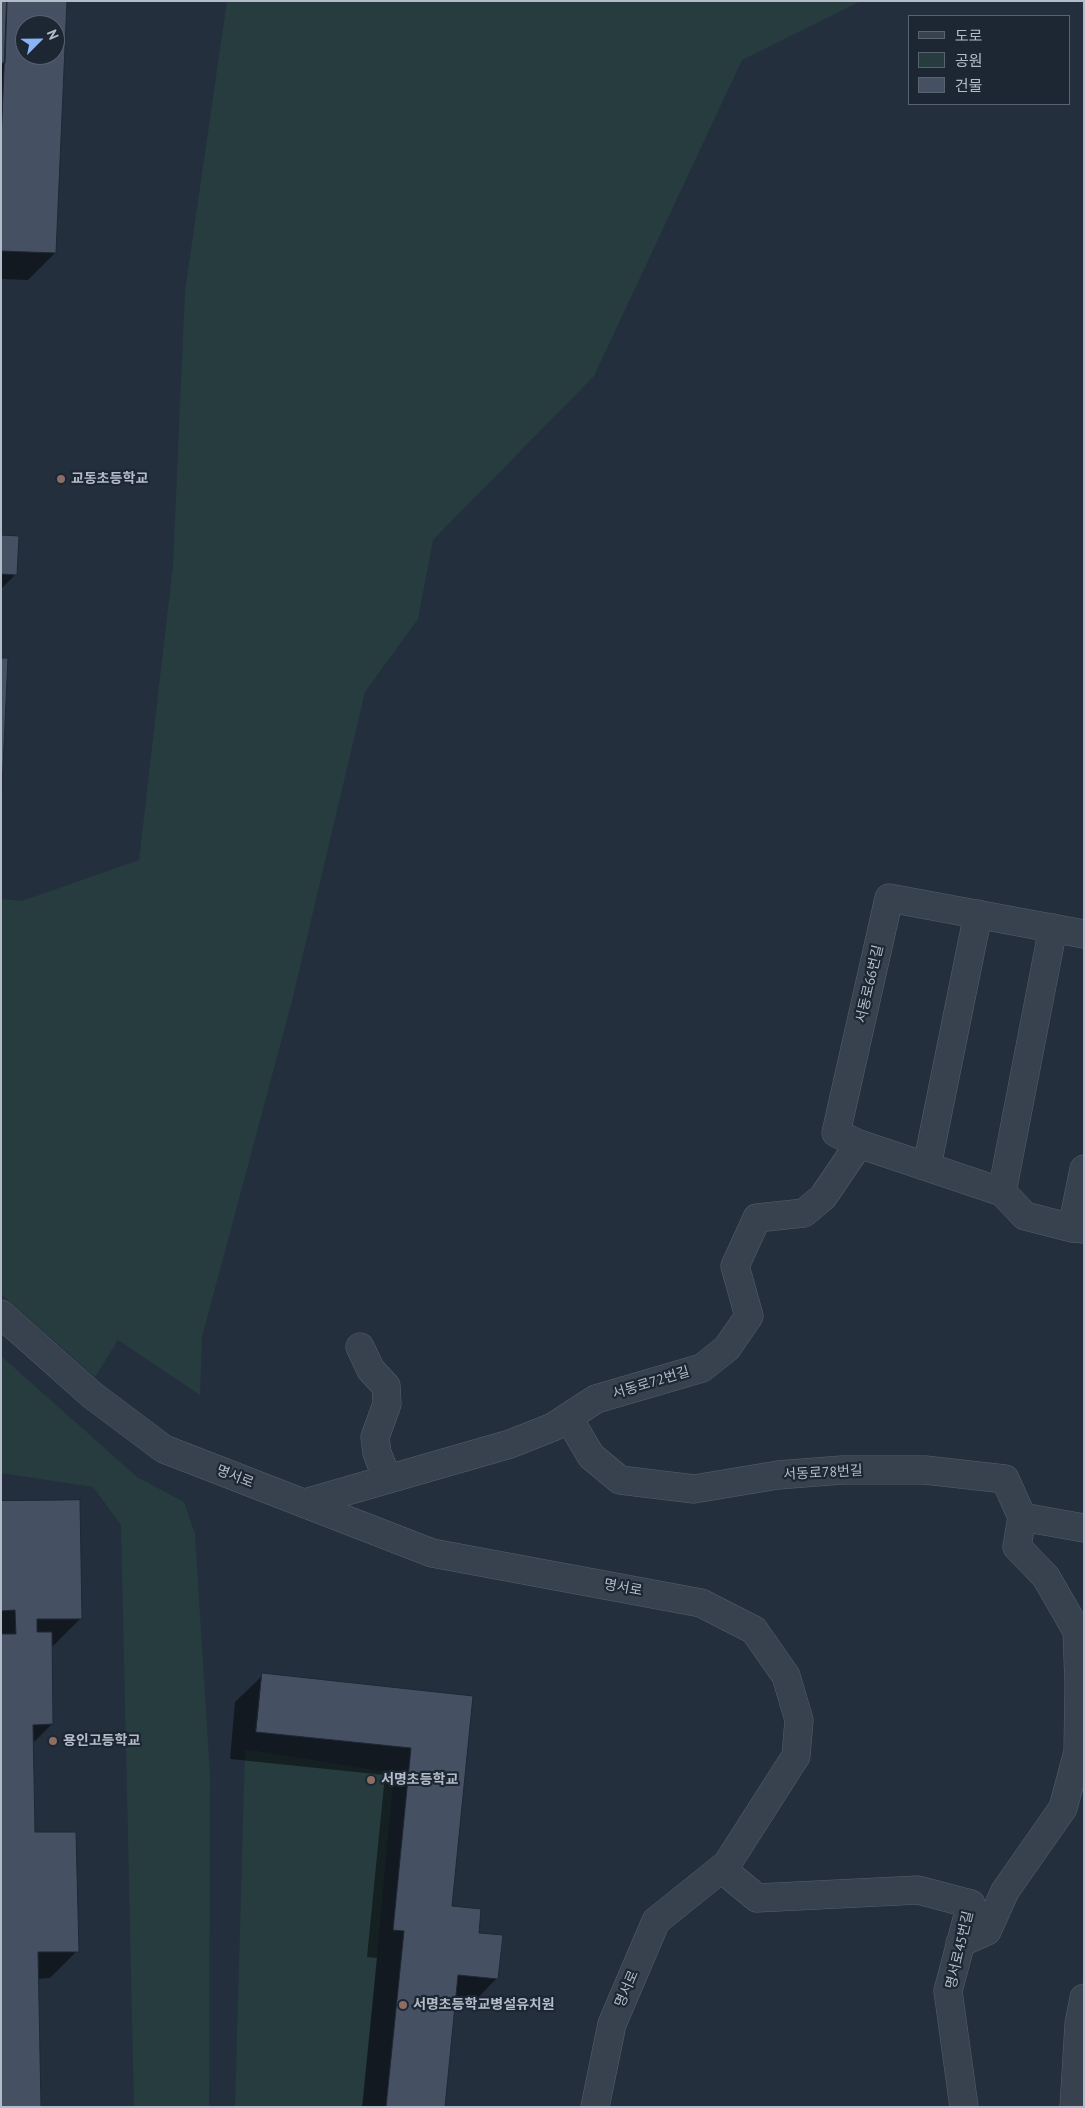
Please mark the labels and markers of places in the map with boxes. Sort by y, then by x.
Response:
place label: 교동초등학교 [71,471,148,487]
marker: 교동초등학교 [55,473,67,485]
place label: 용인고등학교 [63,1733,140,1749]
marker: 용인고등학교 [47,1735,59,1747]
place label: 서명초등학교 [381,1772,458,1788]
marker: 서명초등학교 [365,1774,377,1786]
place label: 서명초등학교병설유치원 [413,1997,555,2013]
marker: 서명초등학교병설유치원 [397,1999,409,2011]

